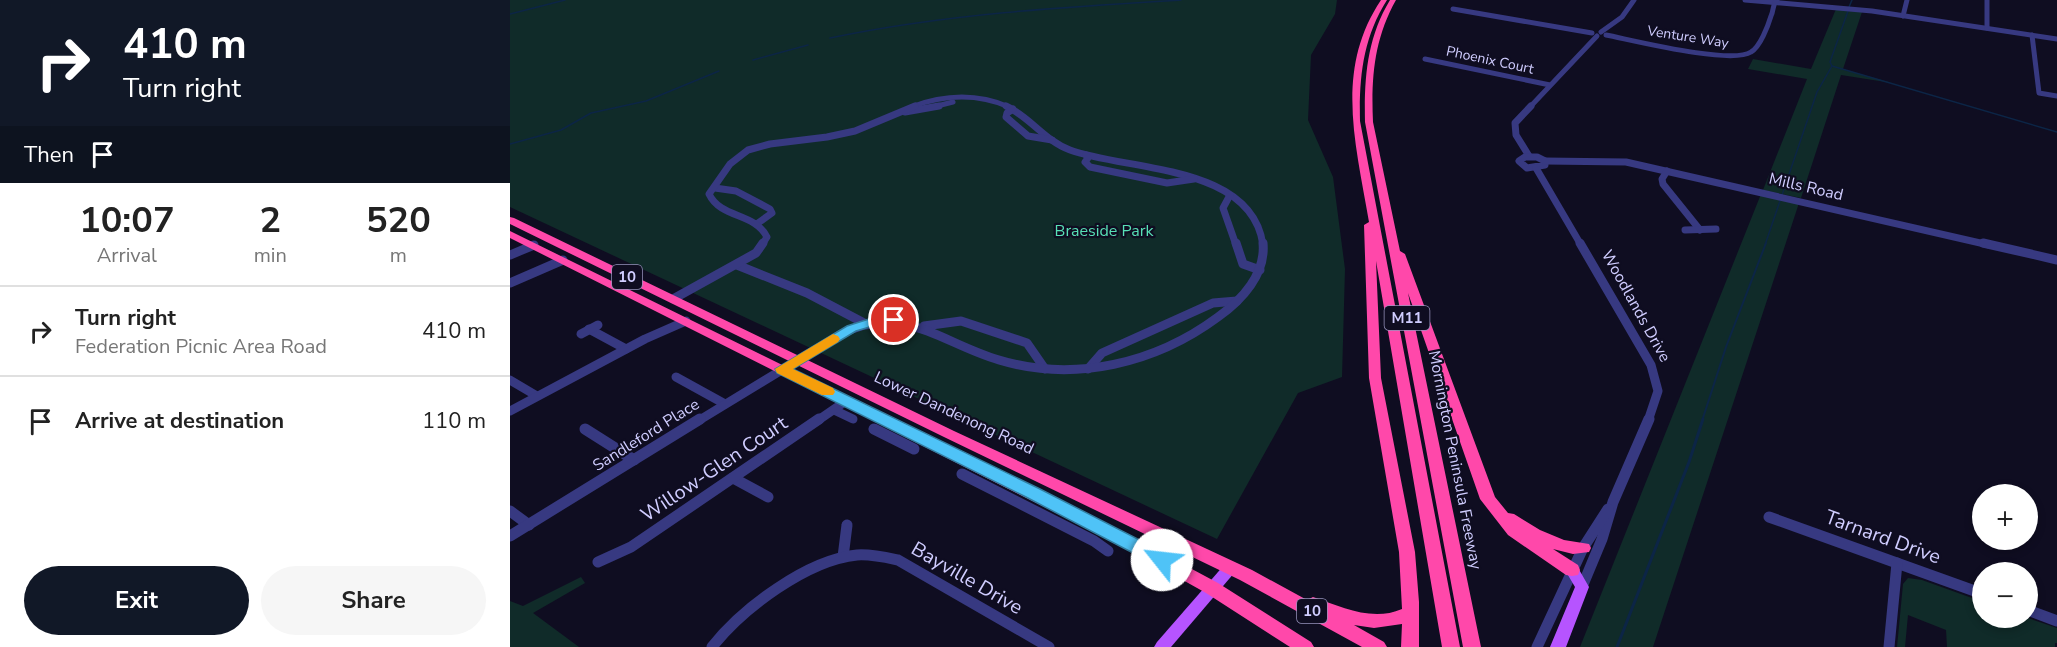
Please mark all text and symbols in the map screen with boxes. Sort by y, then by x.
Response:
text: 410 m [123,16,247,73]
street label: Venture Way [1645,21,1731,53]
icon: right [24,24,102,102]
street label: Phoenix Court [1444,41,1536,79]
text: Turn right [123,70,241,107]
icon: arrive [86,138,119,171]
text: Then [24,140,74,170]
street label: Mills Road [1767,168,1845,206]
text: 10:07 [79,196,175,245]
text: 2 [259,196,281,245]
text: 520 [366,196,431,245]
park label: Braeside Park [1055,220,1154,242]
text: Arrival [97,242,157,269]
text: min [254,242,287,269]
text: m [390,242,407,269]
street label: Woodlands Drive [1596,246,1676,366]
road number: 10 [612,265,642,289]
pin [868,294,919,345]
text: Turn right [75,303,176,333]
icon: arrive [877,303,910,336]
road number: M11 [1384,306,1430,330]
icon: right [24,315,57,348]
text: 410 m [422,316,486,346]
text: Federation Picnic Area Road [75,333,327,360]
street label: Mornington Peninsula Freeway [1423,349,1487,572]
street label: Lower Dandenong Road [870,366,1038,460]
street label: Sandleford Place [588,393,704,477]
icon: arrive [24,405,57,438]
text: Arrive at destination [75,406,284,436]
text: 110 m [422,406,486,436]
street label: Willow-Glen Court [635,409,793,528]
map controls [1972,484,2038,628]
button: + [1972,484,2038,550]
street label: Tarnard Drive [1821,504,1945,570]
position arrow [1130,528,1194,592]
street label: Bayville Drive [906,535,1028,621]
button: − [1972,562,2038,628]
button: Exit [24,566,249,635]
button: Share [261,566,486,635]
road number: 10 [1297,599,1327,623]

